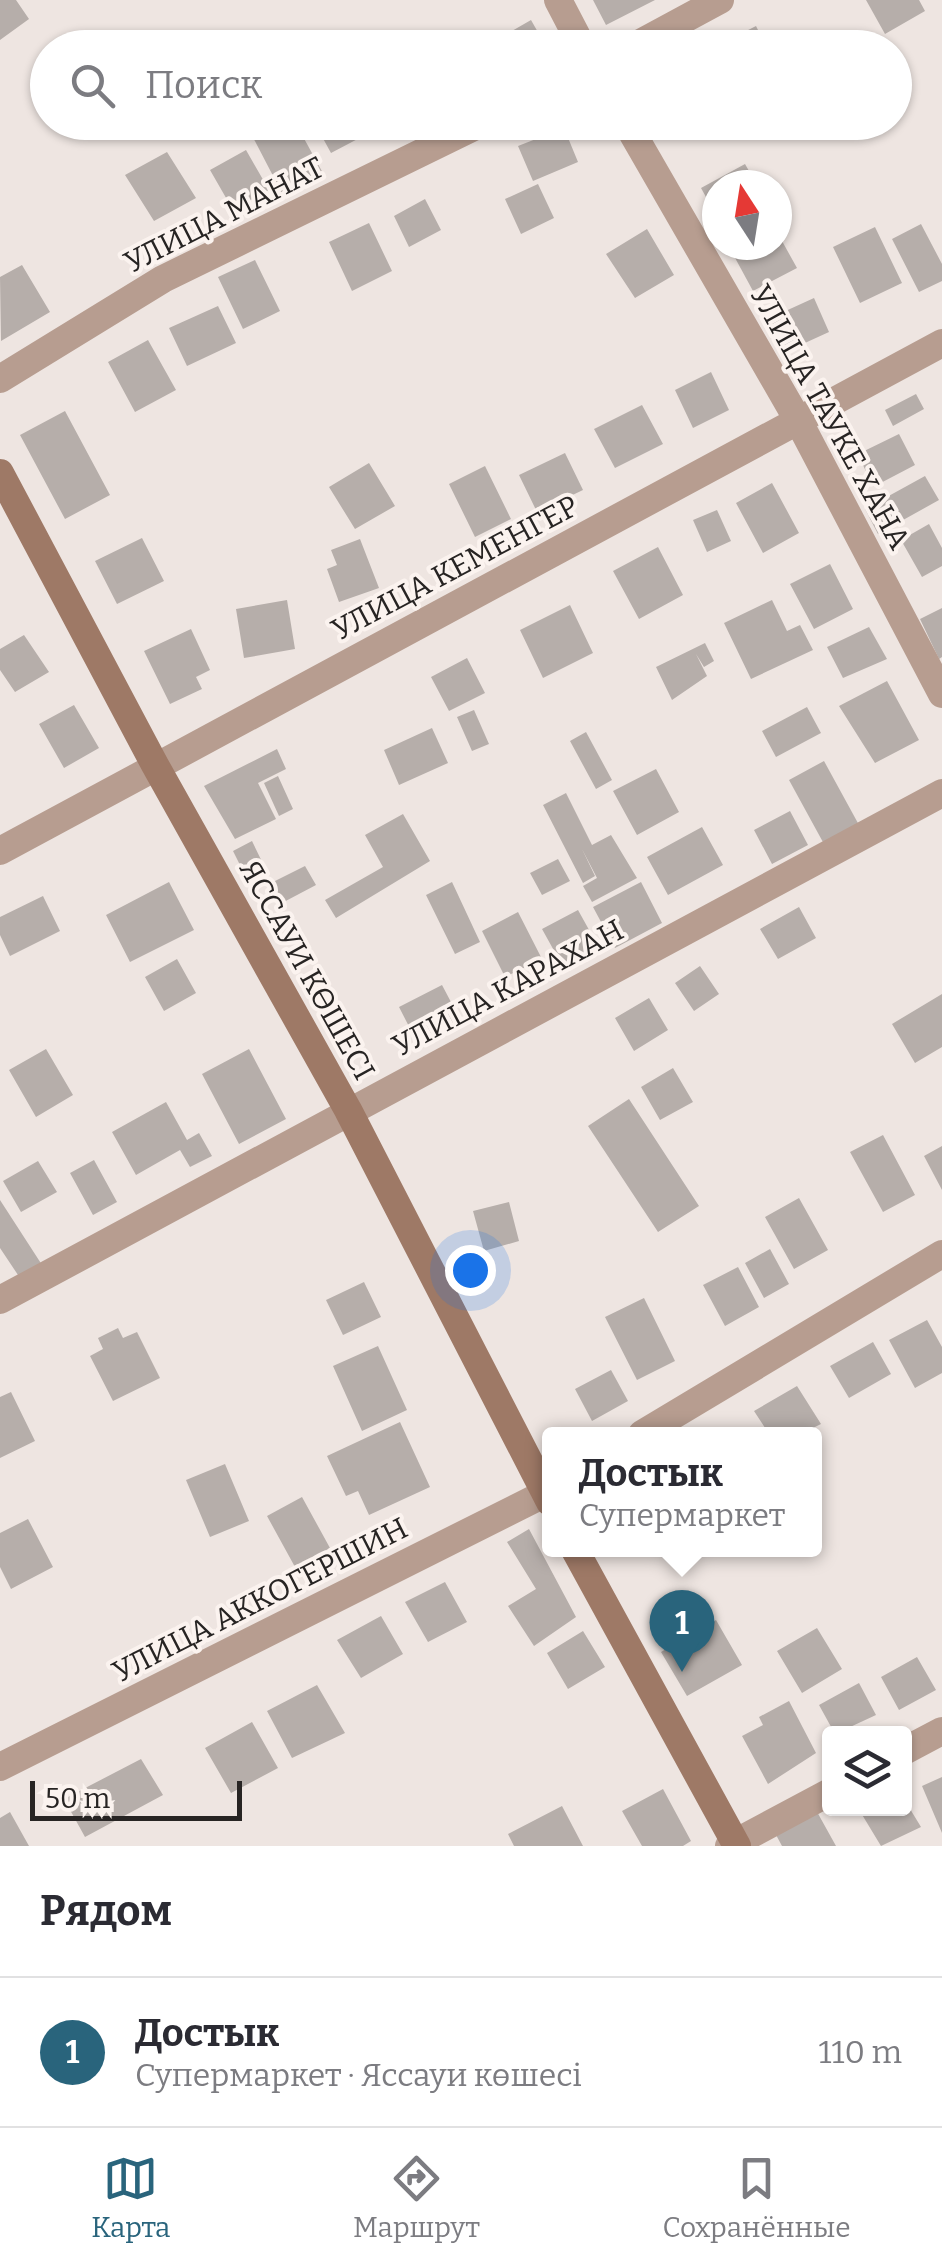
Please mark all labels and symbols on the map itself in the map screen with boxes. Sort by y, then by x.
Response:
street label: УЛИЦА МАНАТ [118,149,330,281]
north arrow [702,170,792,260]
street label: УЛИЦА ТАУКЕ ХАНА [742,279,918,556]
street label: УЛИЦА КЕМЕНГЕР [326,488,584,648]
street label: ЯССАУИ КӨШЕСІ [232,854,382,1086]
street label: УЛИЦА КАРАХАН [386,912,630,1064]
your location [445,1245,496,1296]
street label: УЛИЦА АККОГЕРШИН [106,1510,414,1690]
pin: 1 [650,1590,714,1672]
scale bar [30,1776,242,1820]

